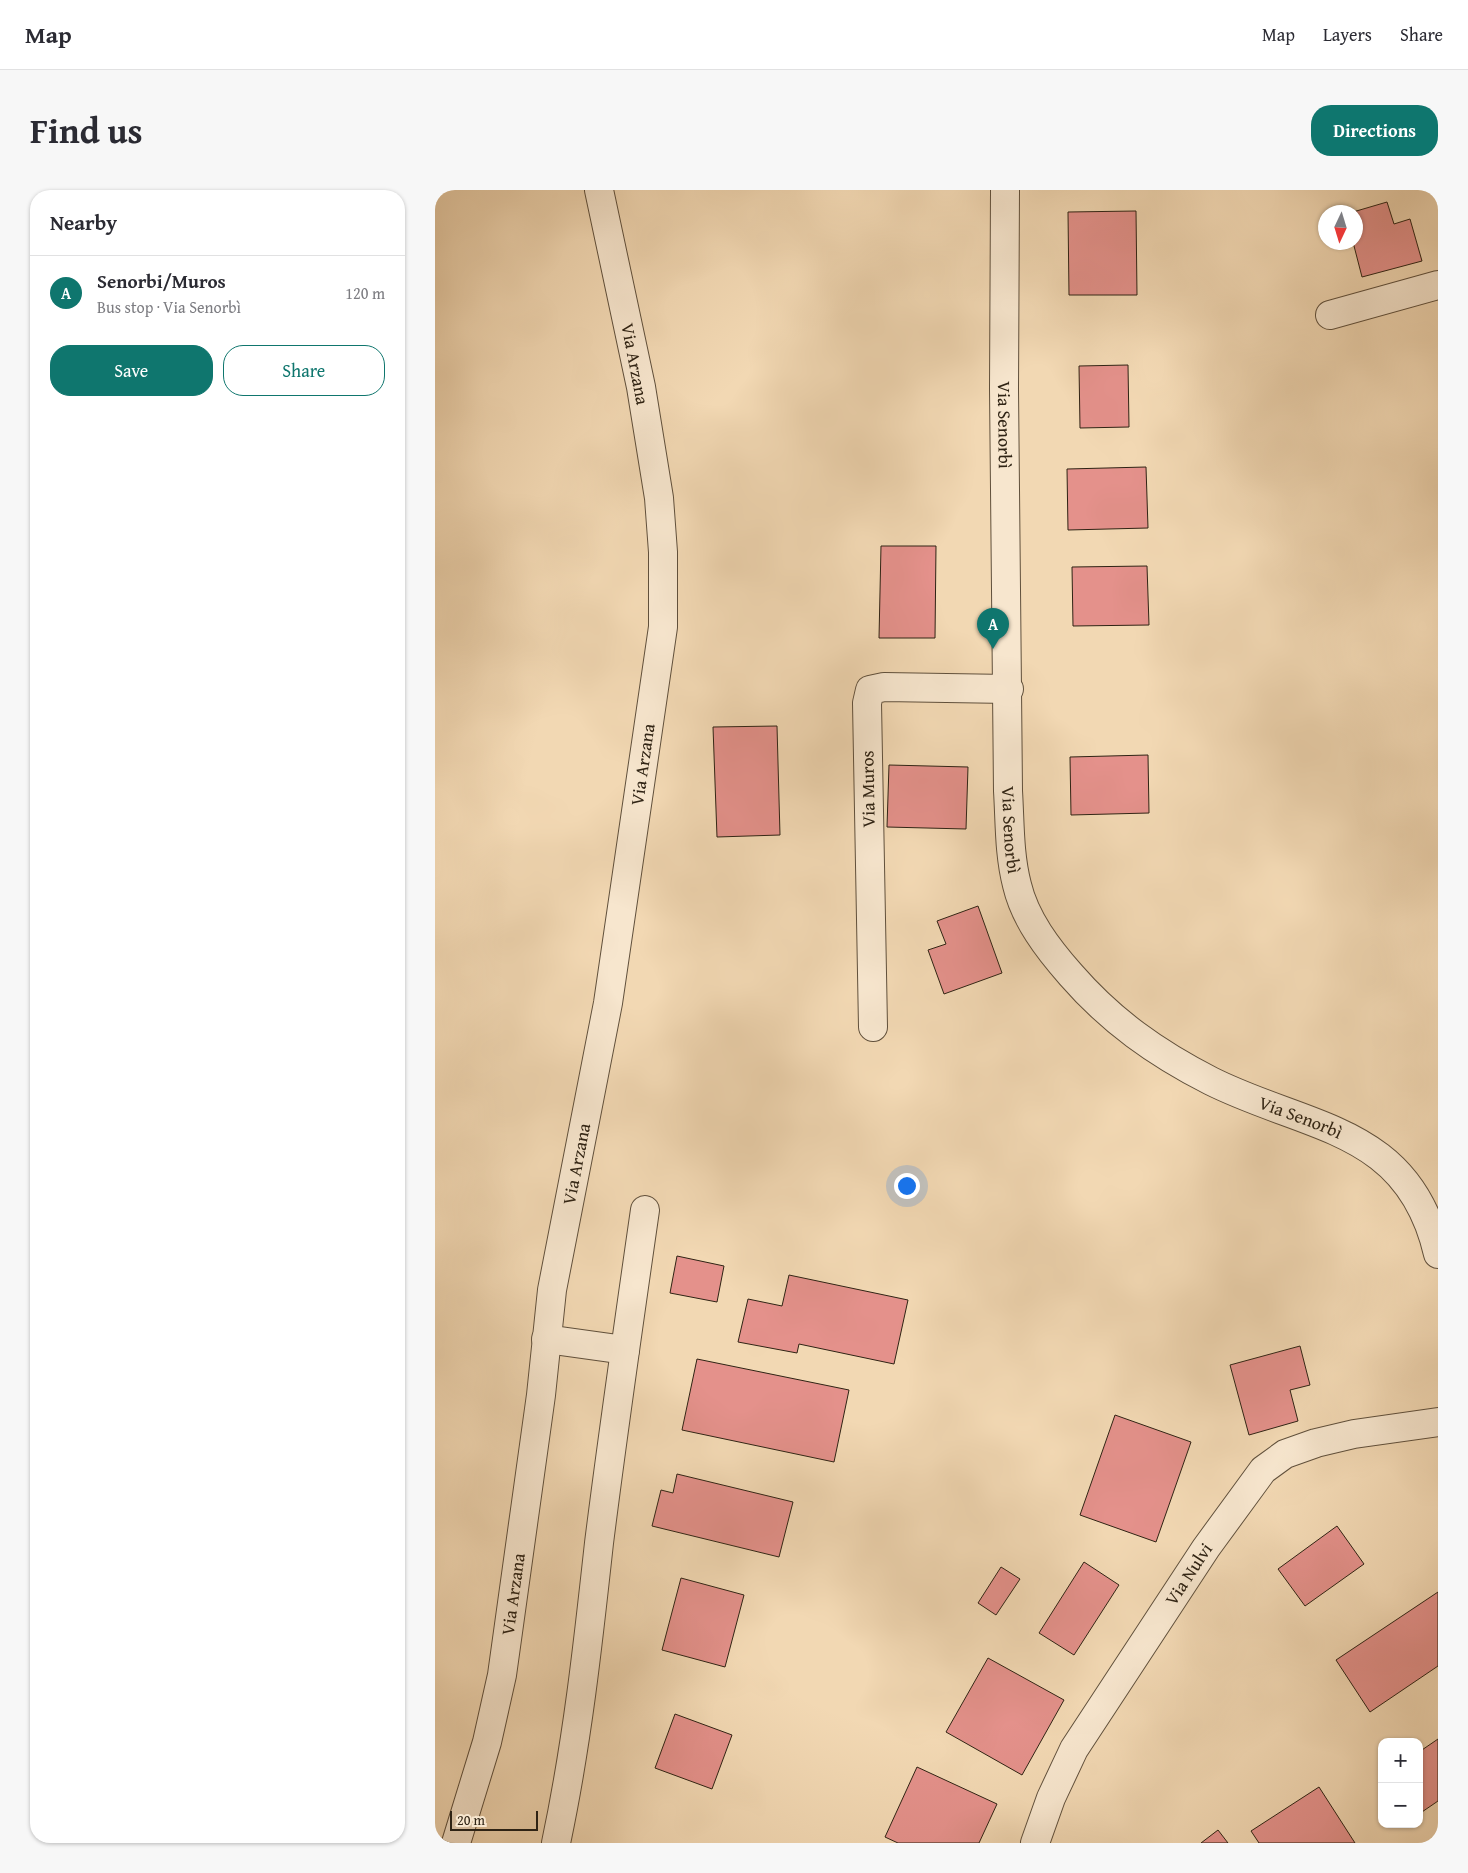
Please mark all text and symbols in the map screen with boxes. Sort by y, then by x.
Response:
text: Map [25,17,72,52]
text: Map [1262,21,1295,48]
text: Layers [1323,21,1372,48]
text: Share [1400,21,1443,48]
text: Find us [30,105,143,156]
button: Directions [1311,105,1438,156]
north arrow [1318,205,1363,250]
text: Nearby [50,207,117,238]
text: Senorbi/Muros [97,267,226,295]
text: A [61,281,71,305]
text: 120 m [345,281,385,305]
text: Bus stop · Via Senorbì [97,295,241,319]
street label: Via Arzana [614,321,657,408]
button: Save [50,345,213,396]
button: Share [223,345,385,396]
street label: Via Senorbì [991,381,1019,469]
pin: A [977,608,1009,649]
street label: Via Arzana [623,721,662,807]
street label: Via Muros [853,750,882,828]
street label: Via Senorbì [995,785,1028,876]
street label: Via Senorbì [1255,1089,1347,1146]
street label: Via Arzana [555,1120,597,1207]
your location [894,1173,920,1199]
street label: Via Nulvi [1158,1537,1219,1611]
street label: Via Arzana [494,1551,532,1637]
map controls [1378,1738,1423,1828]
button: + [1378,1738,1423,1783]
button: − [1378,1783,1423,1828]
scale bar [450,1808,537,1831]
text: 20 m [457,1810,485,1830]

